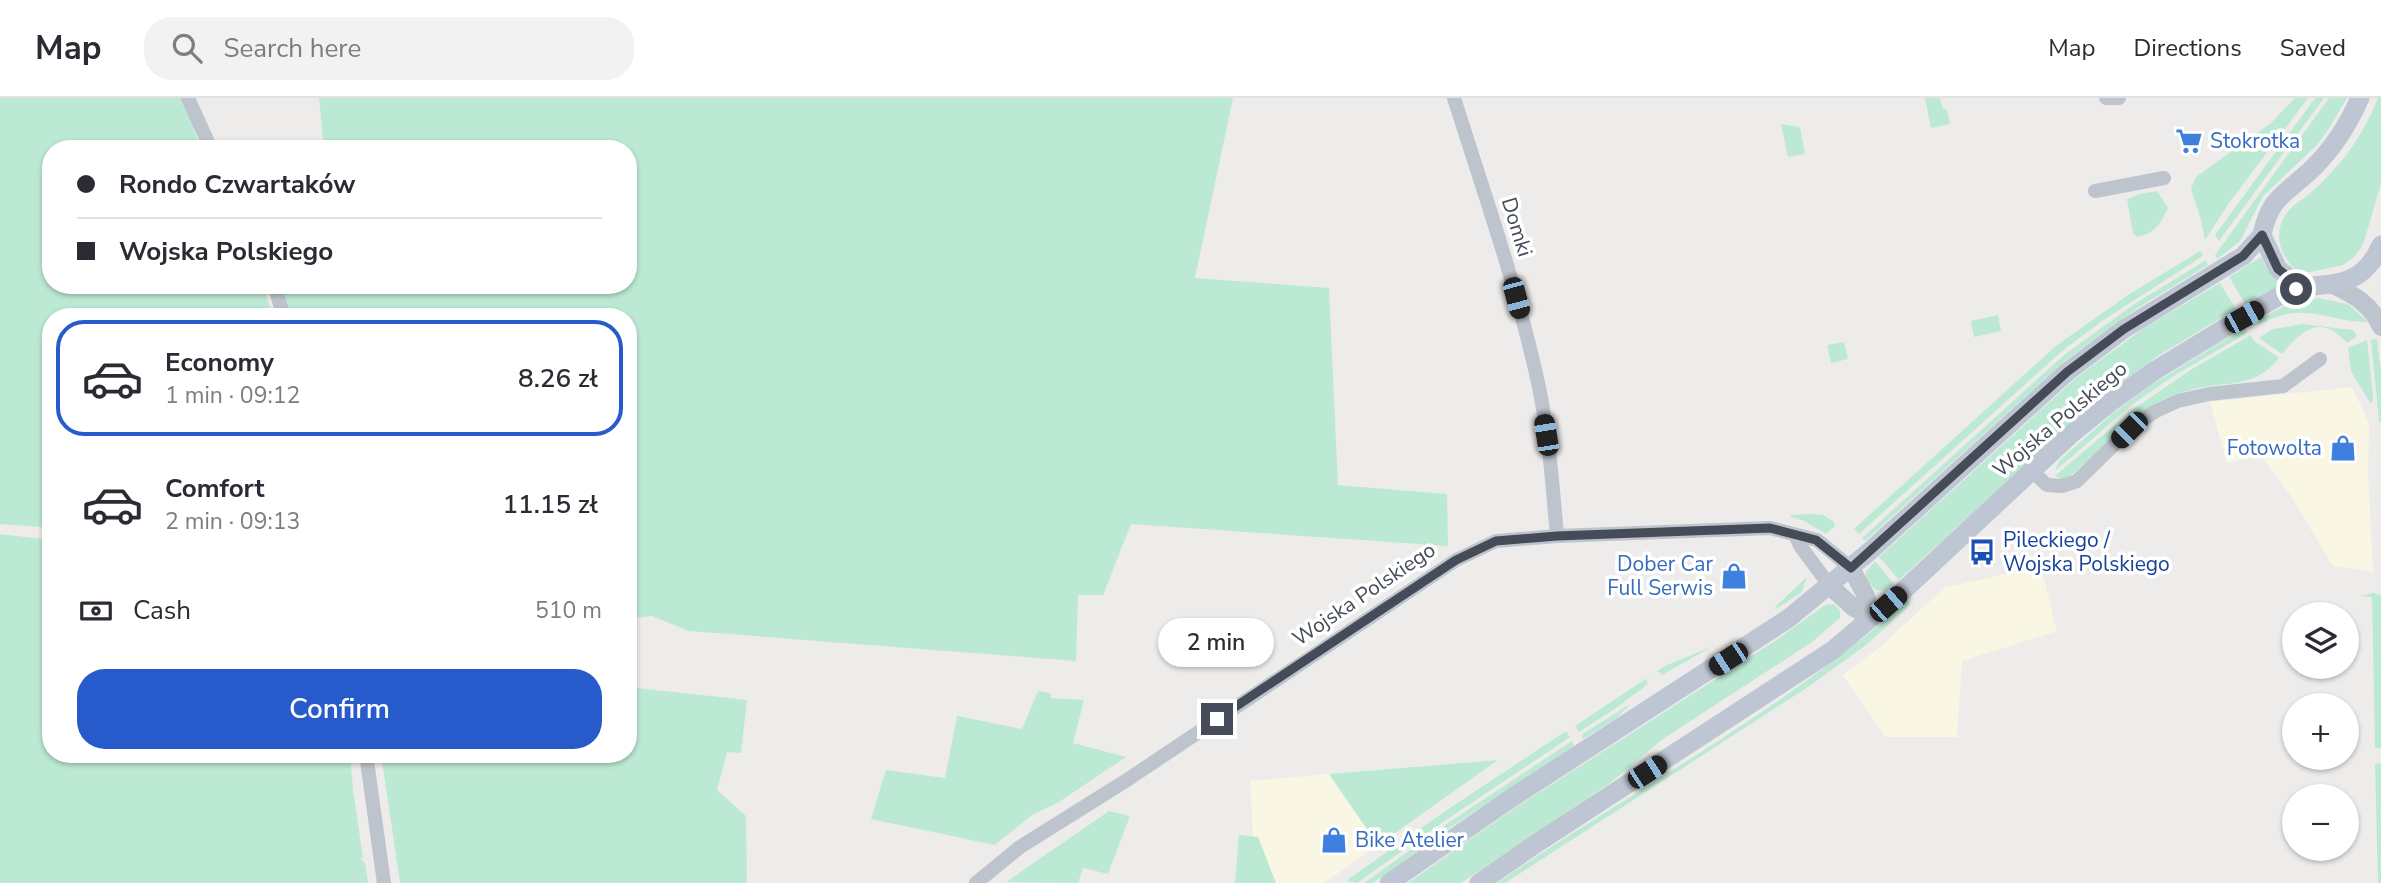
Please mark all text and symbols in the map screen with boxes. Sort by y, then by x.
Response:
search box [144,17,634,80]
text: Map [35,26,102,71]
icon: search [168,29,206,67]
text: Search here [224,31,361,66]
text: Map [2048,32,2095,64]
text: Directions [2133,32,2242,64]
text: Saved [2280,32,2346,64]
supermarket icon: Stokrotka [2174,126,2204,156]
place label: Stokrotka [2210,127,2300,155]
text: Rondo Czwartaków [119,167,355,202]
street label: Domki [1495,194,1539,260]
text: Wojska Polskiego [119,234,333,269]
route start [2280,273,2312,305]
car [1501,275,1532,321]
car [2221,298,2268,336]
text: Economy [165,345,274,380]
icon: car [81,347,144,410]
street label: Wojska Polskiego [1987,355,2133,483]
text: 8.26 zł [518,361,598,396]
text: 1 min · 09:12 [165,380,300,411]
car [2107,408,2152,452]
car [1533,413,1560,457]
shop icon: Fotowolta [2328,433,2358,463]
place label: Fotowolta [2227,434,2322,462]
text: Comfort [165,471,265,506]
icon: car [81,473,144,536]
text: 11.15 zł [502,487,598,522]
text: 2 min · 09:13 [165,506,300,537]
place label: Pileckiego / Wojska Polskiego [2003,526,2170,578]
street label: Wojska Polskiego [1287,536,1441,652]
bus stop icon: Pileckiego / Wojska Polskiego [1967,537,1997,567]
place label: Dober Car Full Serwis [1607,550,1713,602]
shop icon: Dober Car Full Serwis [1719,561,1749,591]
car [1866,582,1911,626]
icon: cash [77,592,115,630]
text: Cash [133,593,191,628]
text: 510 m [535,595,602,626]
map controls [2282,602,2359,861]
button: layers [2282,602,2359,679]
callout: 2 min [1159,618,1275,666]
text: 2 min [1187,627,1245,658]
car [1705,639,1752,679]
button: Confirm [77,669,602,749]
button: + [2282,693,2359,770]
route end [1201,703,1233,735]
car [1624,752,1671,792]
button: − [2282,784,2359,861]
shop icon: Bike Atelier [1319,825,1349,855]
place label: Bike Atelier [1355,826,1465,854]

